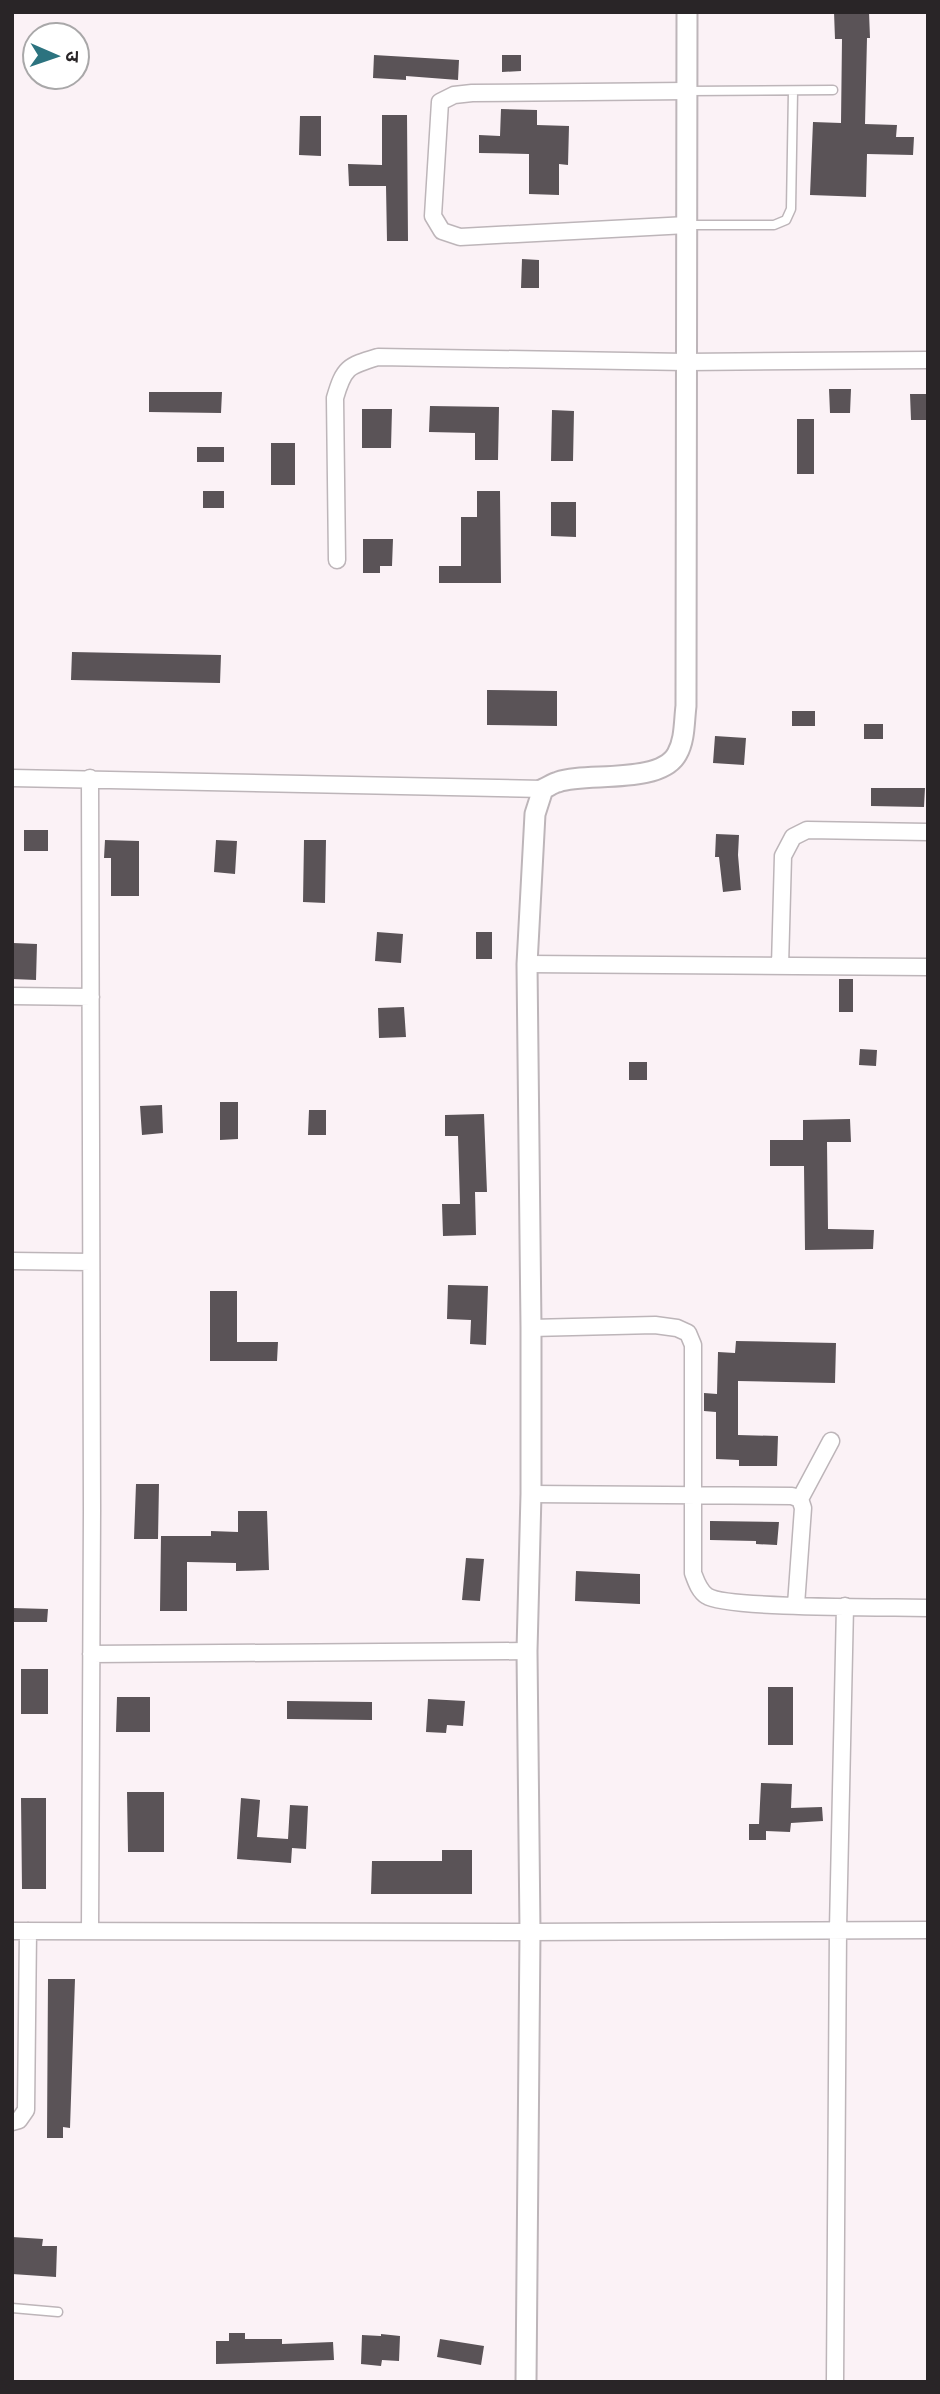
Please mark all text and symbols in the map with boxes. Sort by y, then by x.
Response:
north arrow [21,21,91,91]
text: उ [62,51,85,63]

